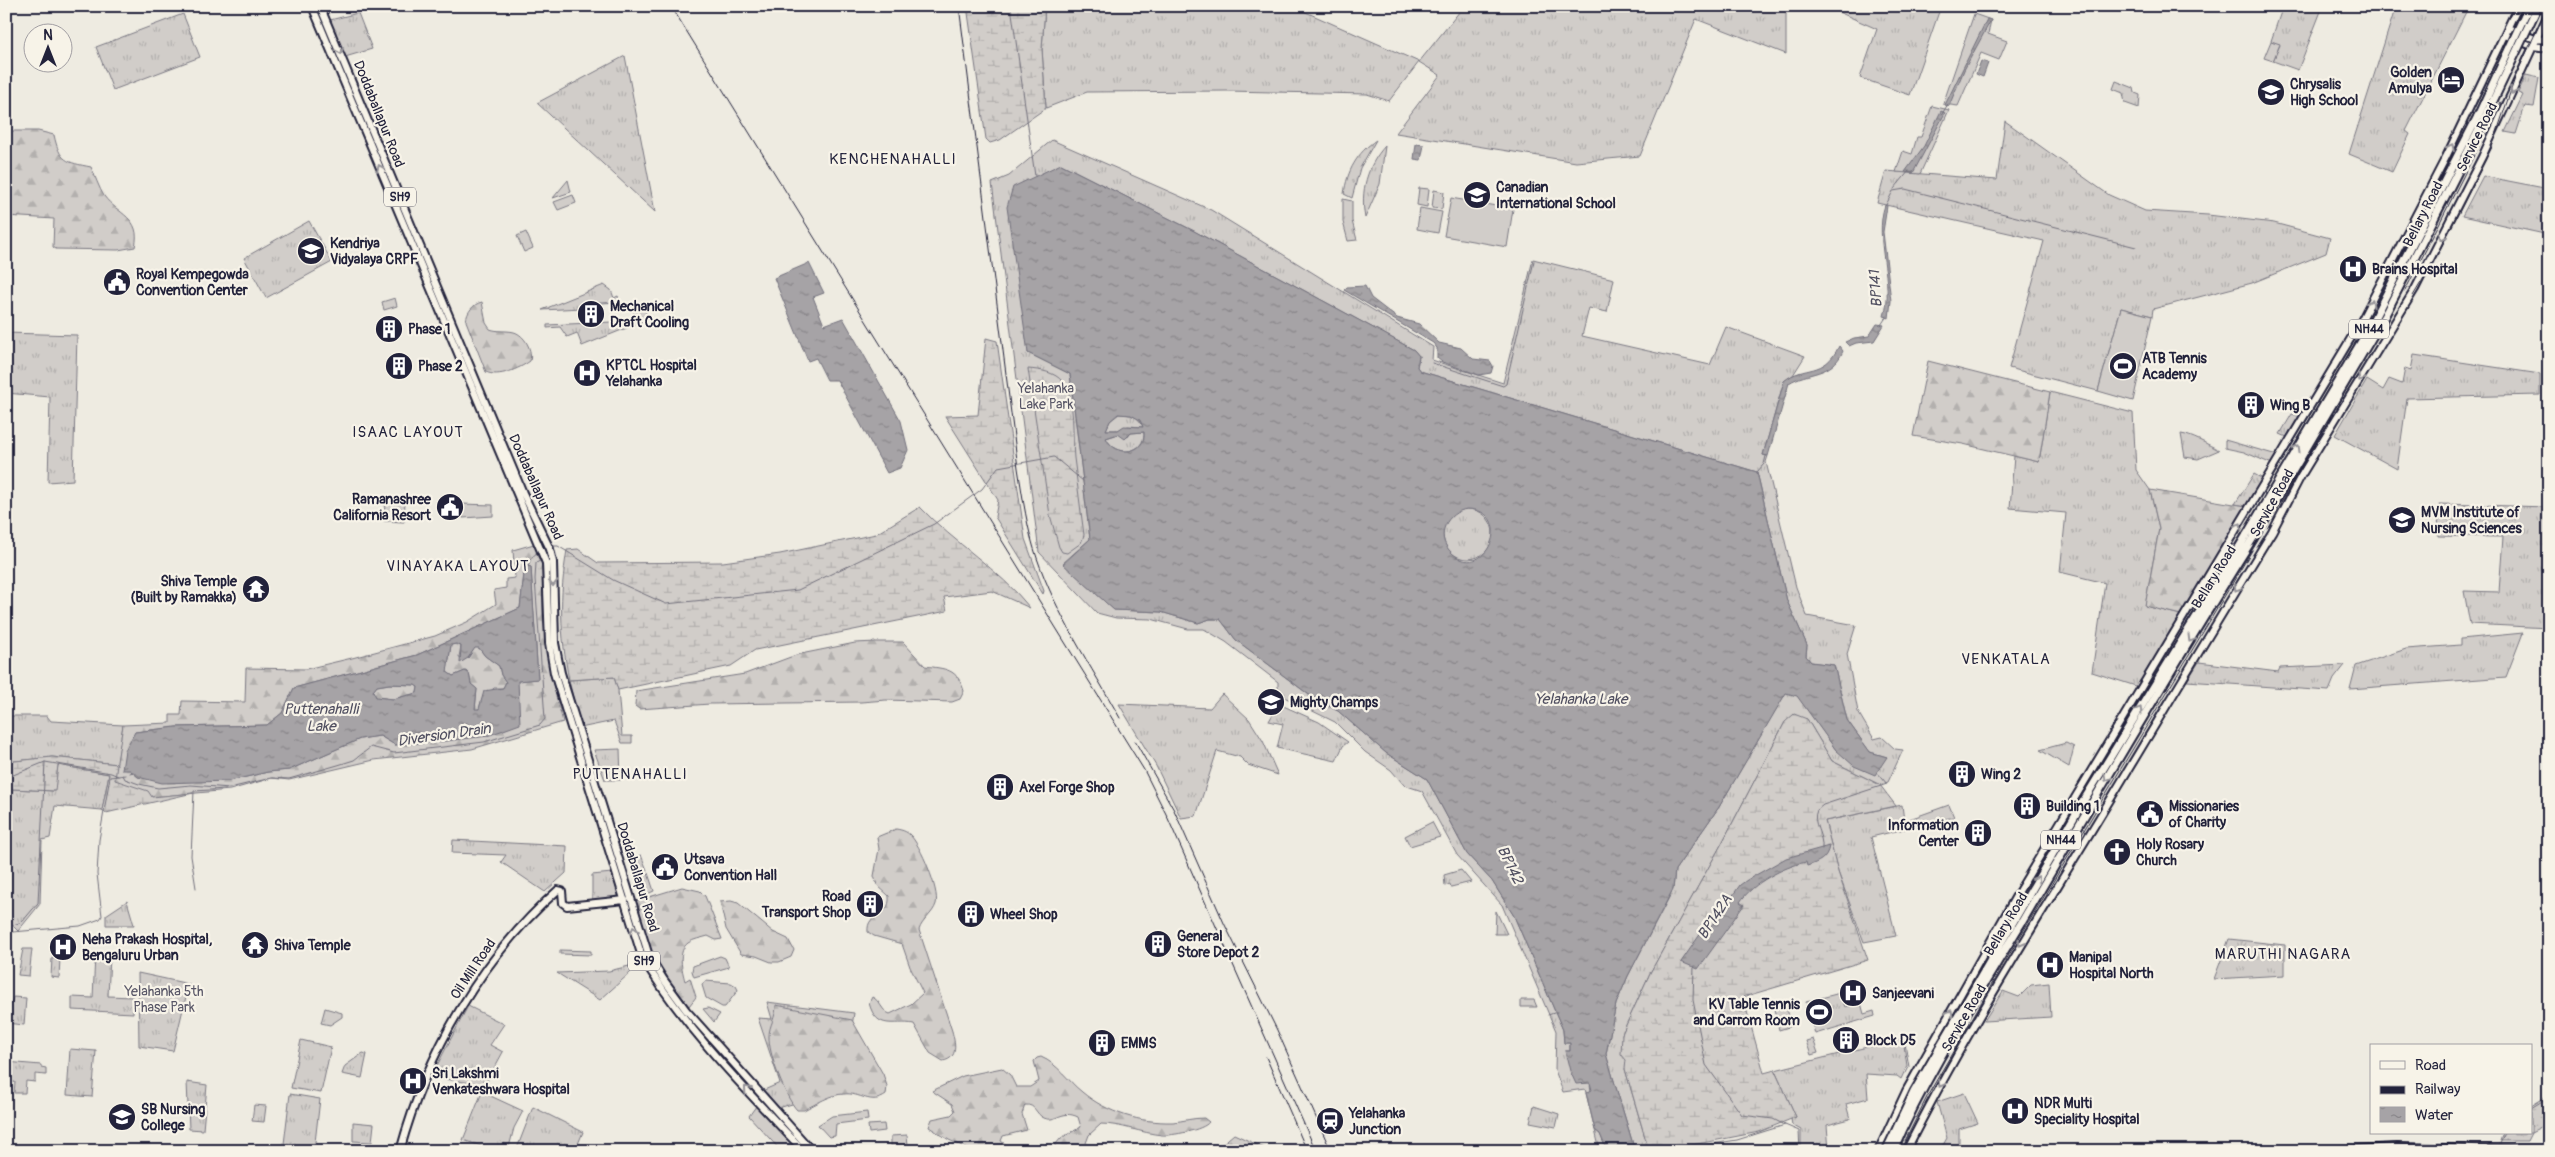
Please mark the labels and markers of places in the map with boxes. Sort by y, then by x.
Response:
place label: Golden Amulya [2388,64,2432,97]
hotel icon: Golden Amulya [2436,65,2466,95]
place label: Chrysalis High School [2290,76,2358,109]
school or university icon: Chrysalis High School [2256,77,2286,107]
place label: Canadian International School [1496,179,1616,212]
school or university icon: Canadian International School [1462,180,1492,210]
place label: Kendriya Vidyalaya CRPF [330,235,419,268]
school or university icon: Kendriya Vidyalaya CRPF [296,236,326,266]
hospital icon: Brains Hospital [2338,254,2368,284]
place label: Brains Hospital [2372,261,2458,278]
place label: Royal Kempegowda Convention Center [136,266,249,299]
public building icon: Royal Kempegowda Convention Center [102,267,132,297]
place label: Mechanical Draft Cooling [610,298,689,331]
building icon: Mechanical Draft Cooling [576,299,606,329]
building icon: Phase 1 [374,314,404,344]
place label: Phase 1 [408,321,450,338]
place label: ATB Tennis Academy [2142,350,2208,383]
building icon: Phase 2 [384,351,414,381]
sports icon: ATB Tennis Academy [2108,351,2138,381]
place label: KPTCL Hospital Yelahanka [605,357,697,390]
place label: Phase 2 [418,358,463,375]
hospital icon: KPTCL Hospital Yelahanka [572,358,602,388]
building icon: Wing B [2236,390,2266,420]
place label: Wing B [2270,397,2310,414]
place label: Ramanashree California Resort [333,491,432,524]
public building icon: Ramanashree California Resort [435,492,465,522]
place label: MVM Institute of Nursing Sciences [2421,504,2522,537]
school or university icon: MVM Institute of Nursing Sciences [2387,505,2417,535]
place label: Shiva Temple (Built by Ramakka) [131,573,238,606]
temple icon: Shiva Temple (Built by Ramakka) [241,574,271,604]
school or university icon: Mighty Champs [1256,687,1286,717]
place label: Mighty Champs [1290,694,1379,711]
building icon: Wing 2 [1947,759,1977,789]
place label: Wing 2 [1981,766,2021,783]
building icon: Axel Forge Shop [985,772,1015,802]
place label: Axel Forge Shop [1019,779,1115,796]
building icon: Building 1 [2012,791,2042,821]
place label: Building 1 [2046,798,2099,815]
place label: Missionaries of Charity [2168,798,2240,831]
public building icon: Missionaries of Charity [2135,799,2165,829]
place label: Information Center [1888,817,1960,850]
building icon: Information Center [1963,818,1993,848]
place label: Holy Rosary Church [2136,836,2204,869]
church icon: Holy Rosary Church [2102,837,2132,867]
place label: Utsava Convention Hall [684,851,777,884]
public building icon: Utsava Convention Hall [650,852,680,882]
place label: Road Transport Shop [761,888,851,921]
building icon: Road Transport Shop [855,889,885,919]
building icon: Wheel Shop [956,899,986,929]
place label: Wheel Shop [990,906,1058,923]
place label: General Store Depot 2 [1177,928,1259,961]
building icon: General Store Depot 2 [1143,929,1173,959]
temple icon: Shiva Temple [240,930,270,960]
place label: Neha Prakash Hospital, Bengaluru Urban [82,931,213,964]
hospital icon: Neha Prakash Hospital, Bengaluru Urban [48,932,78,962]
place label: Shiva Temple [274,937,352,954]
place label: Manipal Hospital North [2069,949,2154,982]
hospital icon: Manipal Hospital North [2035,950,2065,980]
hospital icon: Sanjeevani [1838,978,1868,1008]
place label: Sanjeevani [1872,985,1935,1002]
place label: KV Table Tennis and Carrom Room [1694,996,1801,1029]
sports icon: KV Table Tennis and Carrom Room [1804,997,1834,1027]
building icon: Block D5 [1831,1025,1861,1055]
building icon: EMMS [1087,1028,1117,1058]
place label: Block D5 [1865,1032,1917,1049]
place label: EMMS [1121,1035,1157,1052]
place label: Sri Lakshmi Venkateshwara Hospital [432,1065,570,1098]
hospital icon: Sri Lakshmi Venkateshwara Hospital [398,1066,428,1096]
place label: NDR Multi Speciality Hospital [2034,1095,2140,1128]
hospital icon: NDR Multi Speciality Hospital [2000,1096,2030,1126]
place label: SB Nursing College [141,1101,205,1134]
school or university icon: SB Nursing College [107,1102,137,1132]
place label: Yelahanka Junction [1348,1105,1406,1138]
station icon: Yelahanka Junction [1315,1106,1345,1136]

